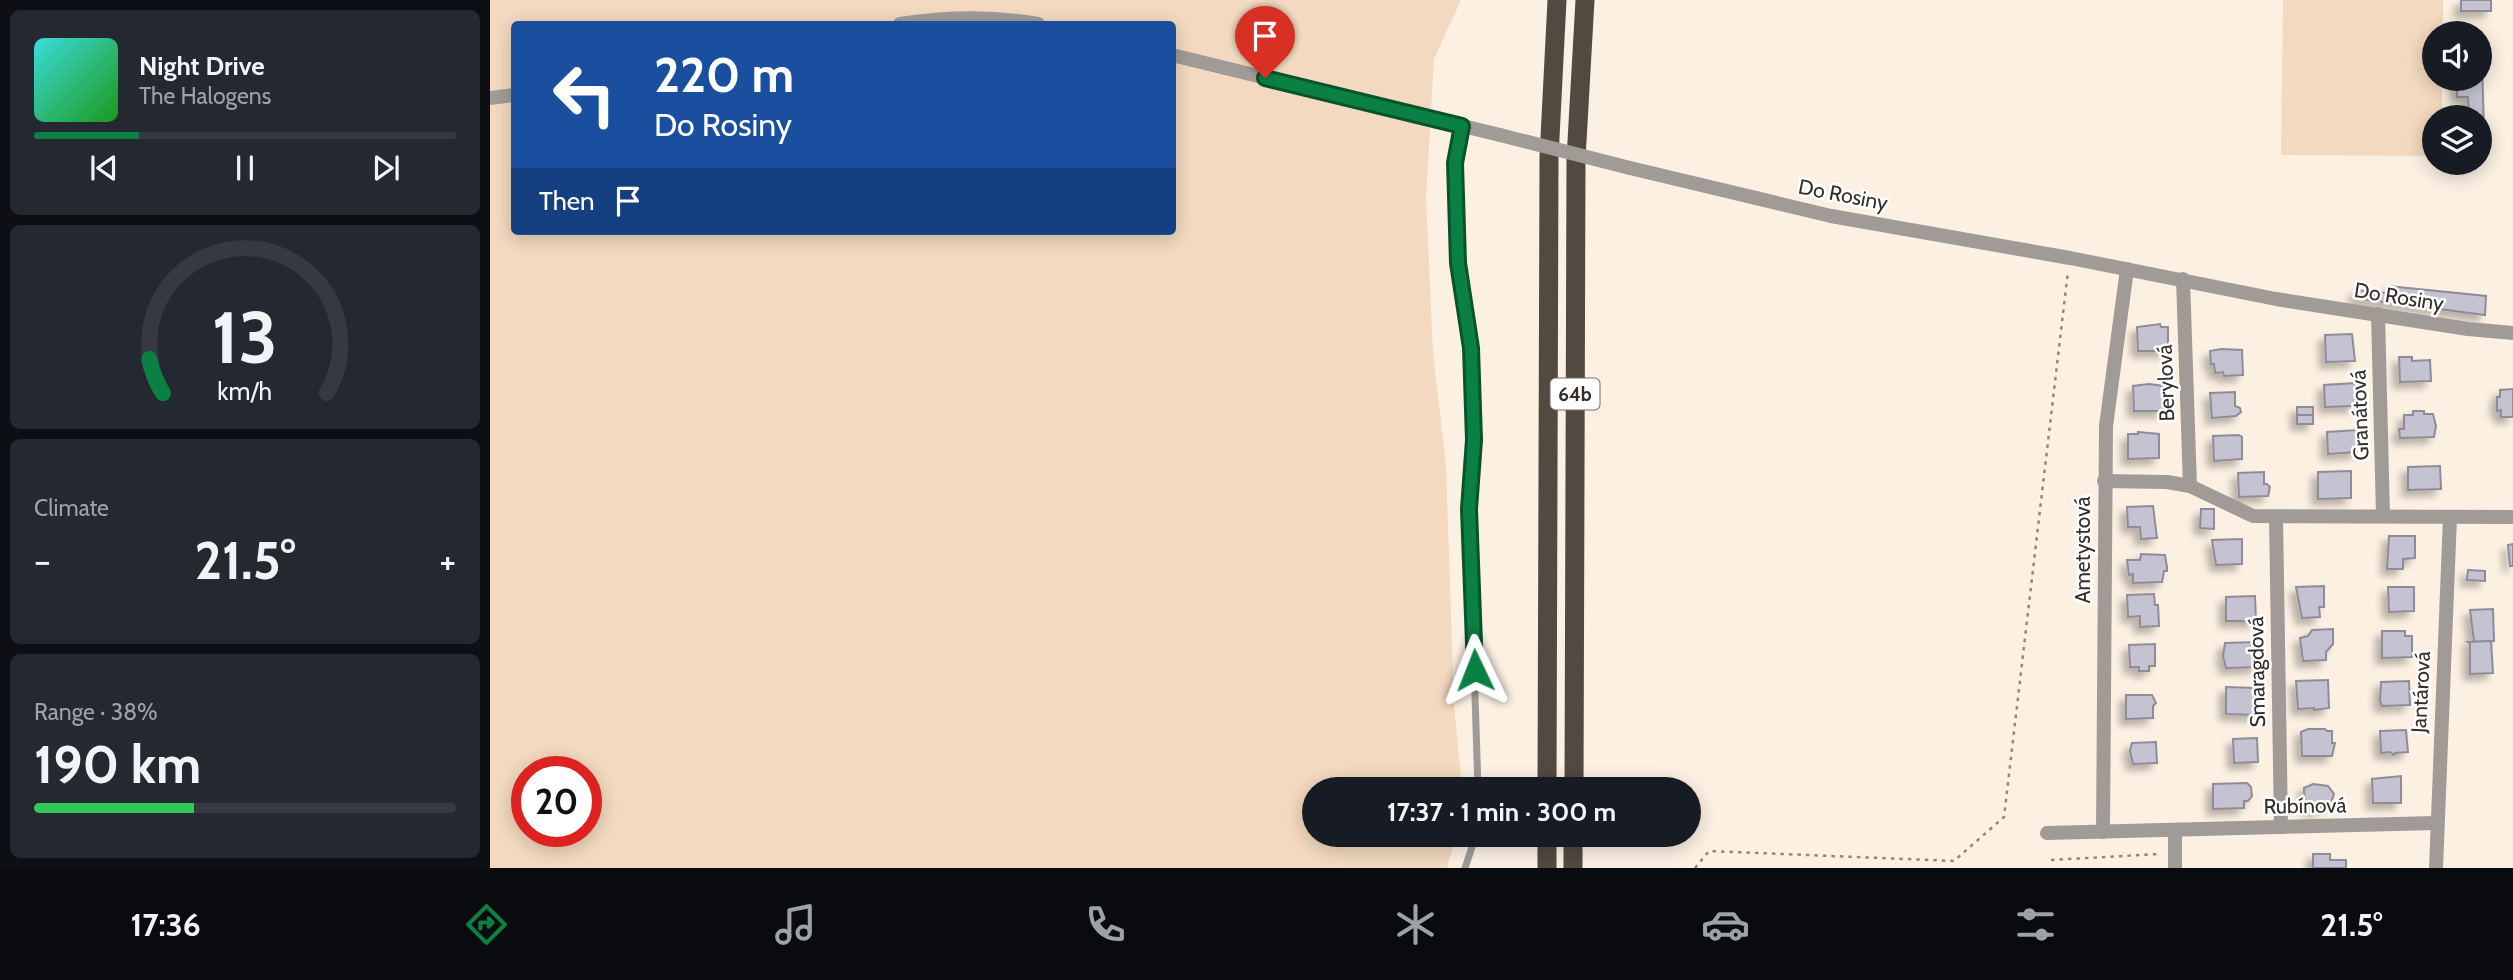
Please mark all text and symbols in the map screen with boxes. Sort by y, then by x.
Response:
pin [1235,6,1295,78]
icon: arrive [1246,17,1284,55]
map controls [2422,21,2492,175]
button: sound [2422,21,2492,91]
text: 220 m [654,45,794,104]
icon: left [539,49,630,140]
text: Night Drive [139,50,265,82]
text: The Halogens [139,82,271,110]
text: Do Rosiny [654,105,792,144]
button: layers [2422,105,2492,175]
icon: previous [85,149,123,187]
icon: pause [226,149,264,187]
icon: next [367,149,405,187]
street label: Do Rosiny [1796,174,1890,215]
icon: arrive [609,182,647,220]
text: Then [539,185,595,217]
street label: Do Rosiny [2352,277,2446,316]
text: 13 [212,293,278,381]
street label: Berylová [2152,344,2179,422]
street label: Granátová [2345,369,2374,461]
text: km/h [218,376,272,406]
road number: 64b [1550,378,1600,410]
text: Climate [34,494,109,522]
street label: Ametystová [2070,496,2095,604]
text: 21.5° [194,529,296,592]
text: − [34,537,51,584]
text: + [439,537,456,584]
street label: Smaragdová [2243,616,2270,728]
position arrow [1438,633,1512,707]
street label: Jantárová [2406,650,2435,735]
text: Range · 38% [34,698,158,726]
text: 190 km [34,733,201,796]
speed limit sign: 20 [511,756,602,847]
street label: Rubínová [2263,792,2347,819]
text: 17:37 · 1 min · 300 m [1387,796,1616,828]
icon: directions [462,900,511,949]
icon: music [771,900,820,949]
icon: phone [1081,900,1130,949]
icon: climate [1391,900,1440,949]
icon: car [1701,900,1750,949]
icon: filters [2011,900,2060,949]
text: 17:36 [130,905,201,944]
text: 21.5° [2320,905,2383,944]

